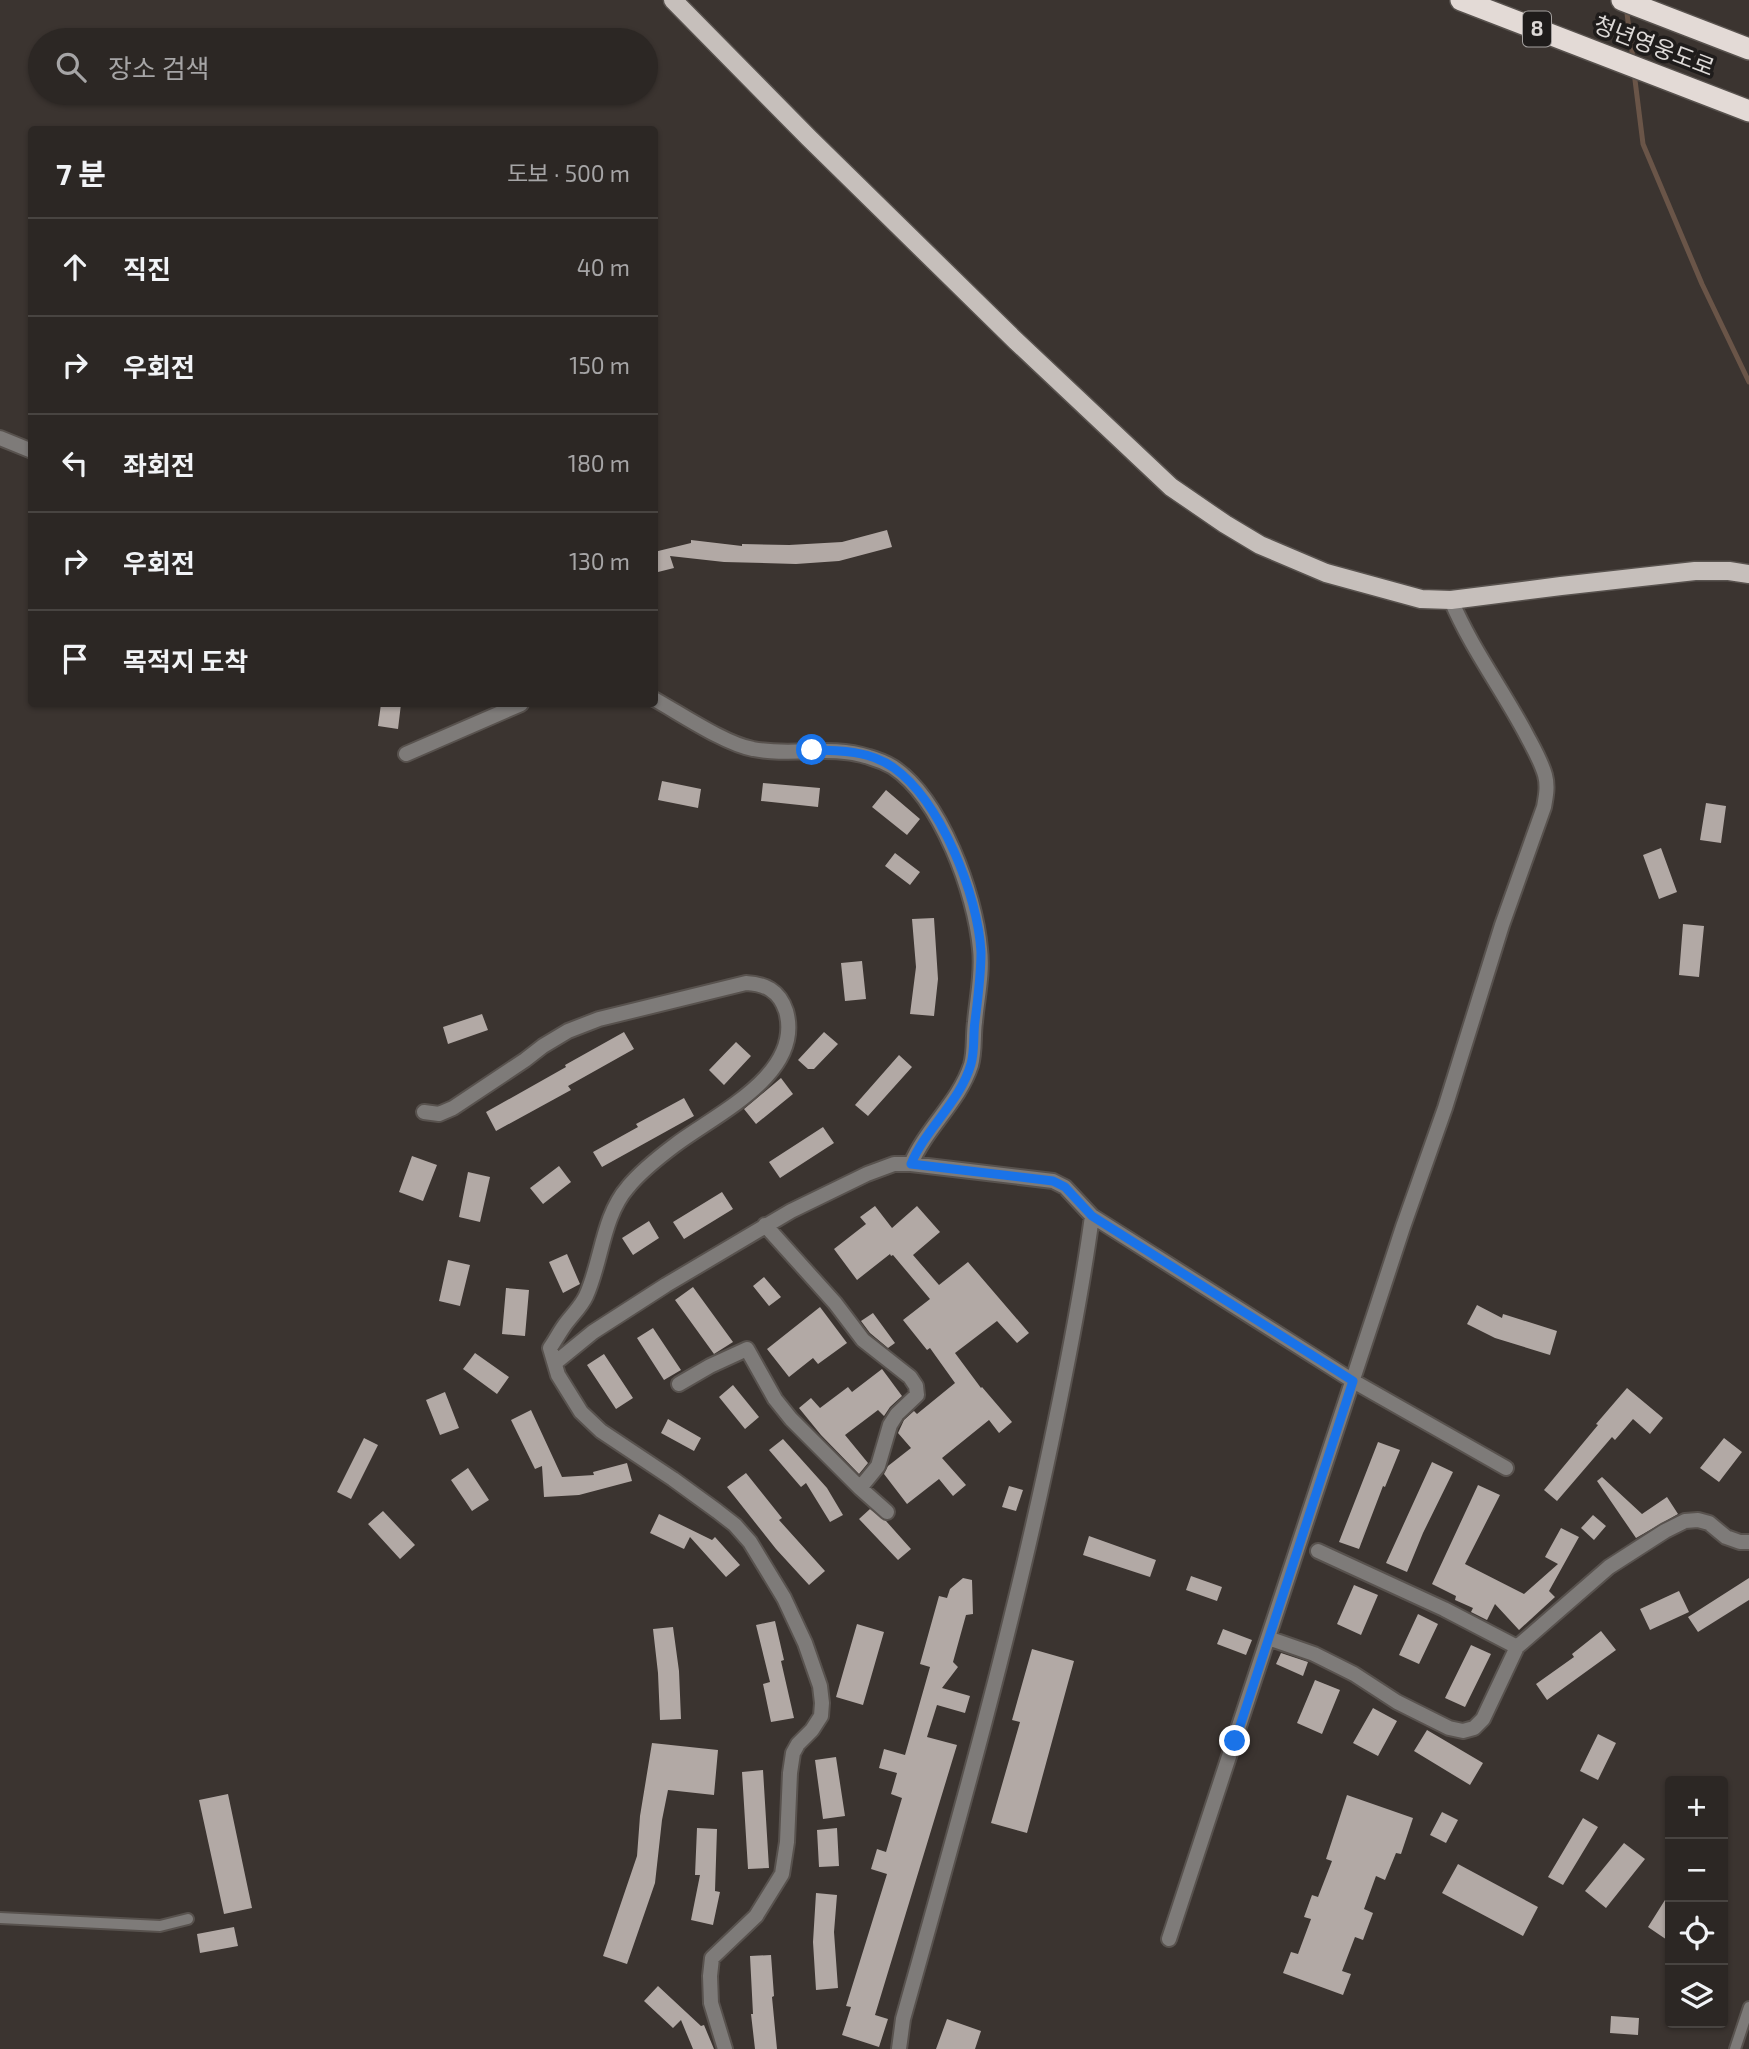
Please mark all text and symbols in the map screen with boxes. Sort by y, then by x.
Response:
street label: 청년영웅도로 [1590,9,1719,81]
road number: 8 [1523,12,1551,46]
search box [28,28,658,105]
icon: search [52,48,90,86]
text: 장소 검색 [108,52,209,83]
text: 7 분 [56,155,106,191]
text: 도보 · 500 m [507,159,630,187]
icon: ahead [56,248,94,286]
text: 직진 [123,253,171,284]
text: 40 m [577,253,630,281]
icon: right [56,346,94,384]
text: 우회전 [123,351,195,382]
text: 150 m [569,351,630,379]
icon: left [56,444,94,482]
text: 좌회전 [123,449,195,480]
text: 180 m [568,449,630,477]
icon: right [56,542,94,580]
text: 우회전 [123,547,195,578]
text: 130 m [569,547,630,575]
icon: arrive [56,640,94,678]
text: 목적지 도착 [123,645,248,676]
route start [796,734,827,765]
route end [1219,1725,1250,1756]
map controls [1665,1776,1728,2028]
button: + [1665,1776,1728,1839]
button: − [1665,1839,1728,1902]
button: locate [1665,1902,1728,1965]
button: layers [1665,1965,1728,2028]

